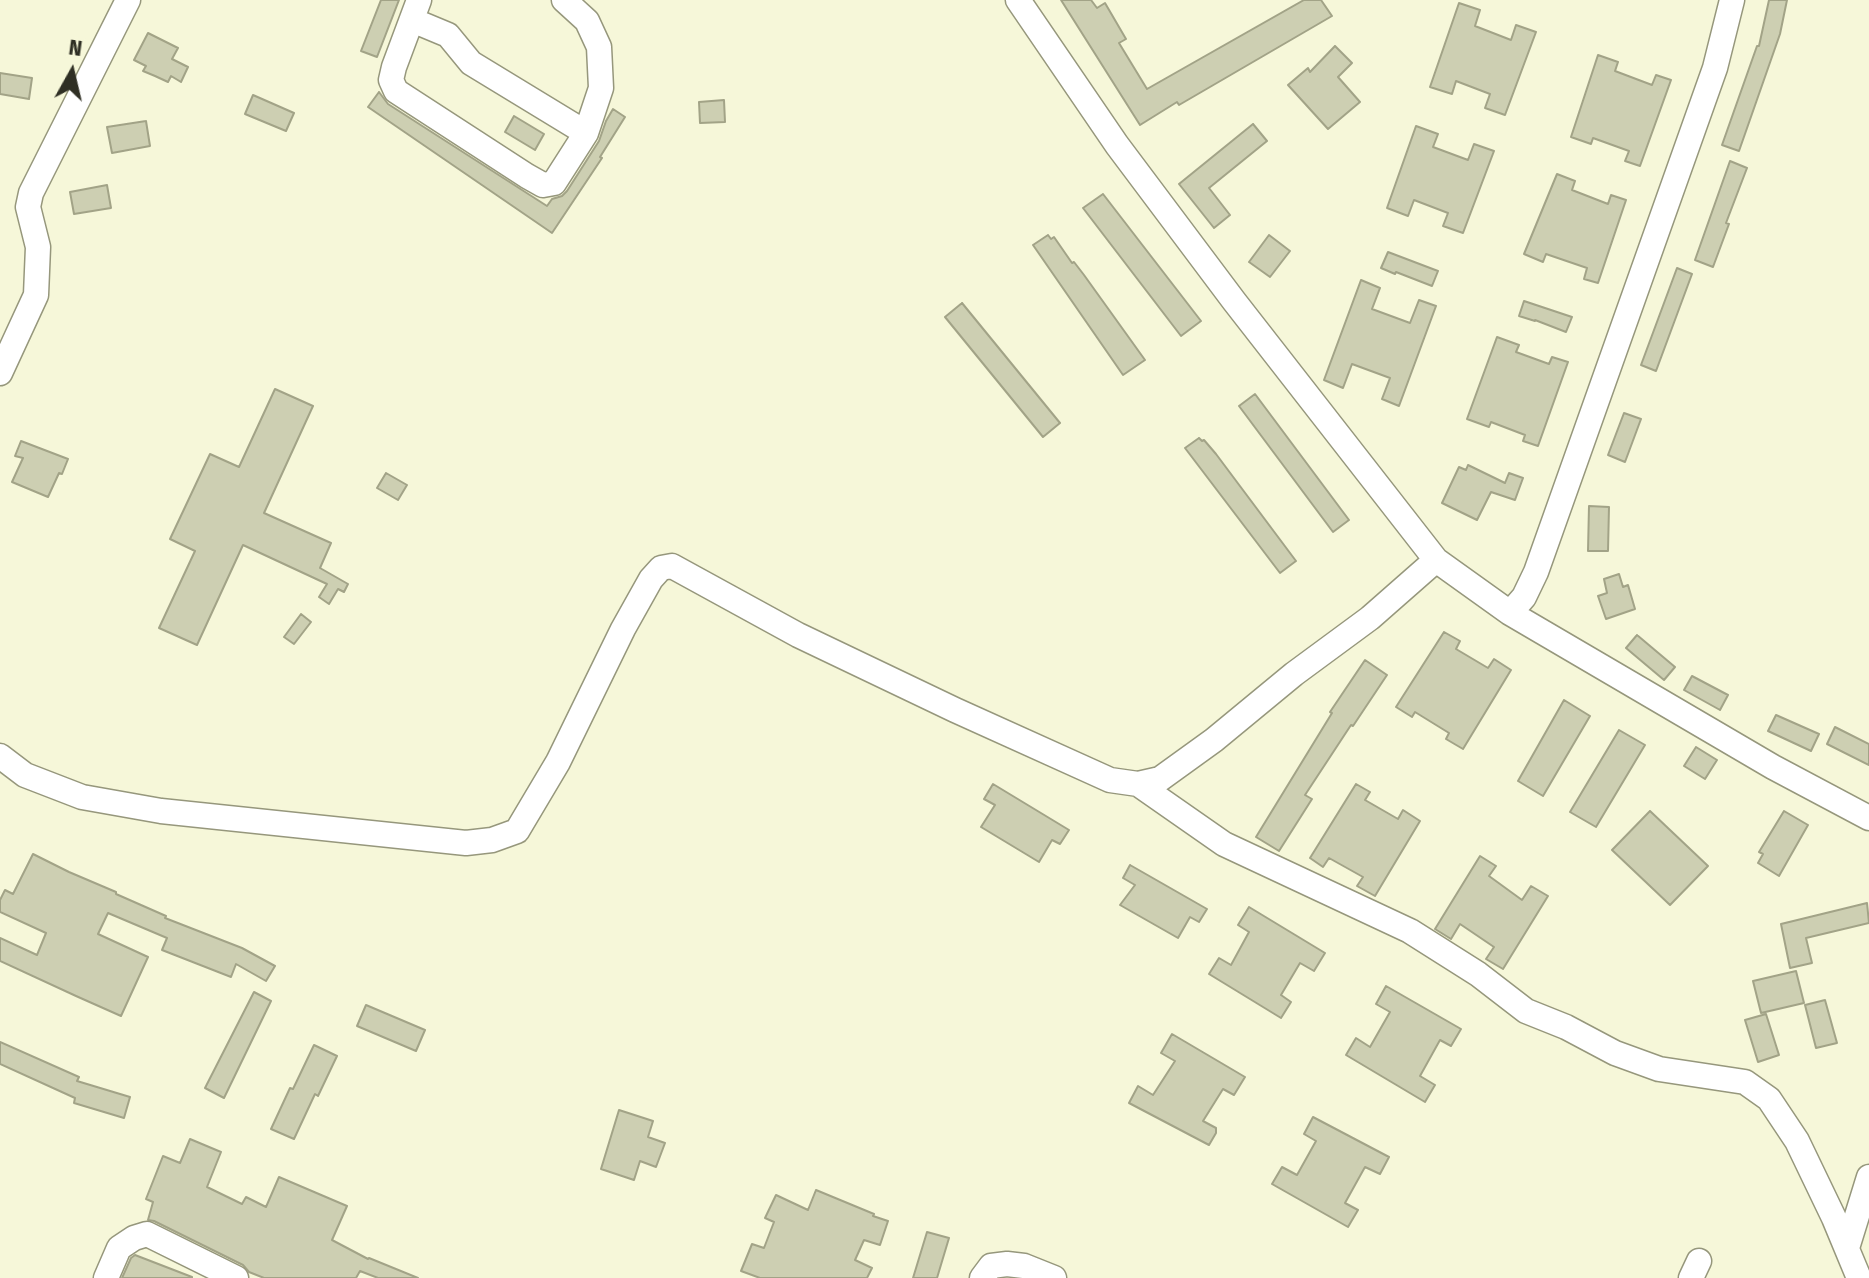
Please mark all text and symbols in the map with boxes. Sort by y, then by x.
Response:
north arrow [32,32,112,112]
text: N [67,33,84,62]

